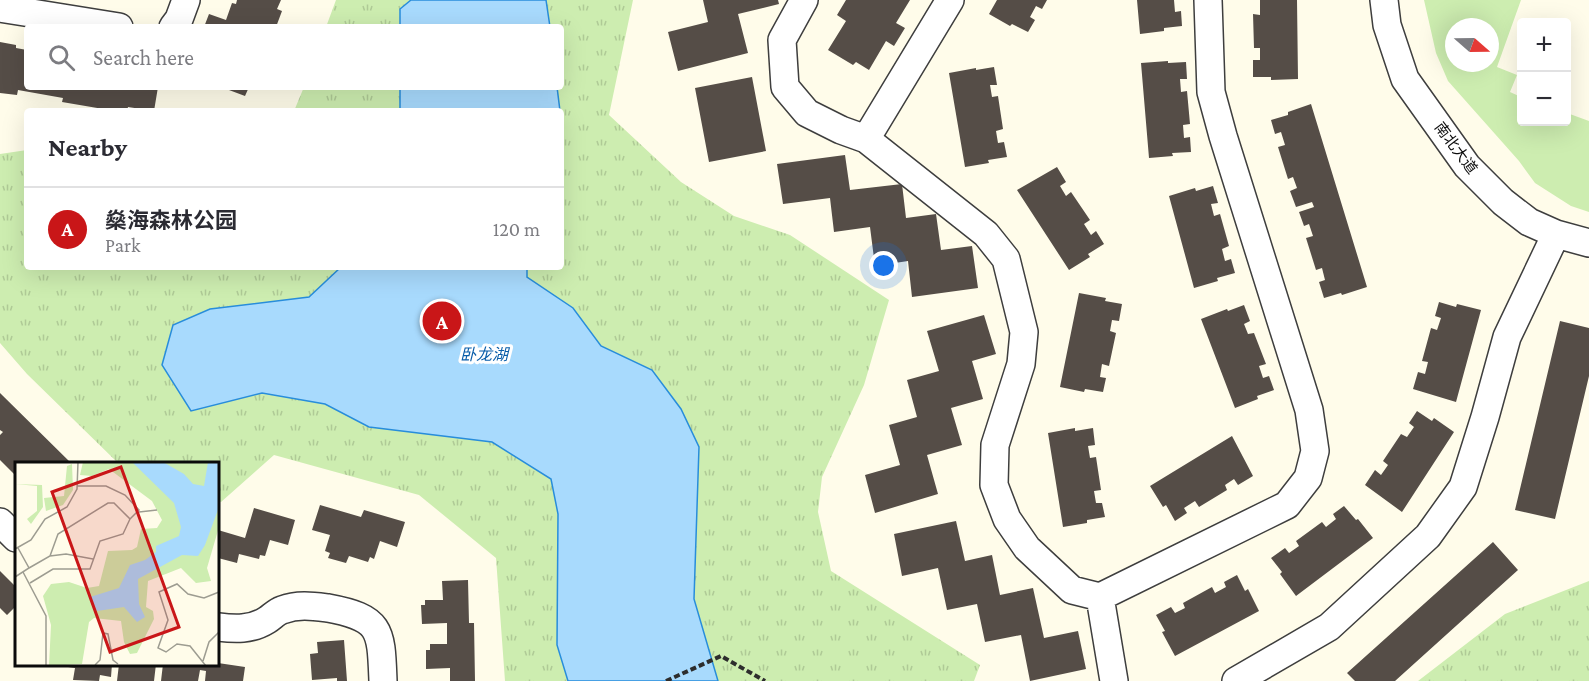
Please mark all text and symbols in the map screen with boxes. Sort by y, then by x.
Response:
north arrow [1445,18,1499,72]
map controls [1517,18,1571,126]
button: + [1517,18,1571,72]
search box [24,24,564,90]
icon: search [45,41,78,74]
text: Search here [93,45,194,70]
button: − [1517,72,1571,126]
street label: 南北大道 [1432,119,1481,177]
text: Nearby [48,133,127,162]
text: 燊海森林公园 [105,208,237,233]
text: A [62,218,73,240]
text: 120 m [493,218,540,240]
text: Park [105,234,141,256]
your location [869,251,898,280]
pin: A [422,298,462,344]
water label: 卧龙湖 [460,346,511,363]
inset map [15,462,219,666]

